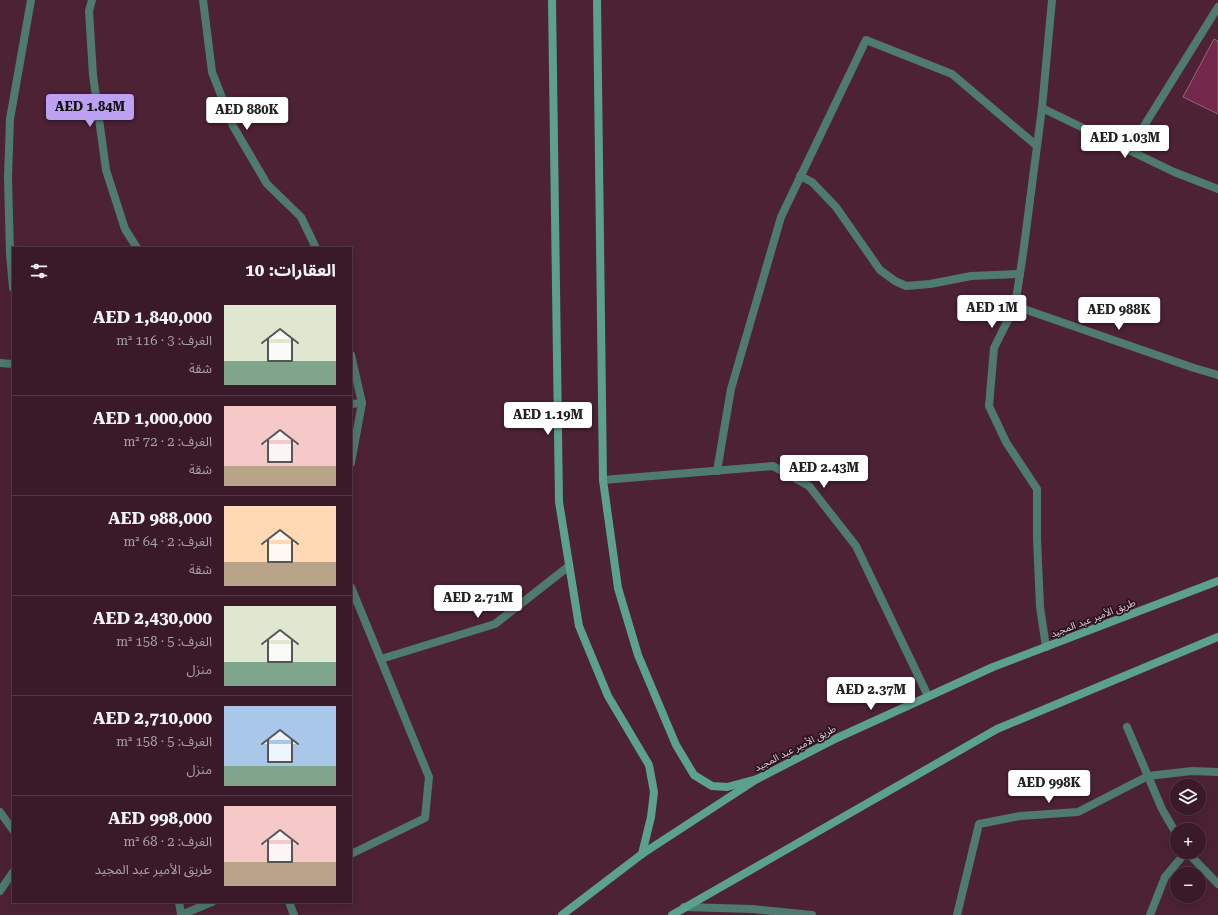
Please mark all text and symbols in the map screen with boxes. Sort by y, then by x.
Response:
pin: AED 1.84M [44,94,136,128]
pin: AED 880K [206,97,288,131]
text: AED 1.84M [55,99,125,114]
text: AED 880K [215,102,279,117]
pin: AED 1.03M [1079,125,1171,159]
text: AED 1.03M [1090,130,1160,145]
icon: filters [28,260,50,282]
text: العقارات: 10 [245,260,336,280]
pin: AED 1M [959,295,1025,329]
pin: AED 988K [1078,297,1160,331]
text: AED 1M [966,300,1018,315]
text: AED 988K [1087,302,1151,317]
text: AED 1,840,000 [93,307,212,327]
icon: home [256,321,304,369]
text: الغرف: 3 · 116 m² [116,333,212,348]
text: شقة [189,361,212,376]
pin: AED 1.19M [502,402,594,436]
text: AED 1.19M [513,407,583,422]
text: AED 1,000,000 [93,408,212,428]
icon: home [256,422,304,470]
text: الغرف: 2 · 72 m² [123,434,212,449]
pin: AED 2.43M [778,455,870,489]
text: AED 2.43M [789,460,859,475]
text: شقة [189,462,212,477]
text: AED 988,000 [108,508,212,528]
icon: home [256,522,304,570]
text: الغرف: 2 · 64 m² [123,534,212,549]
text: شقة [189,562,212,577]
pin: AED 2.71M [432,585,524,619]
text: AED 2.71M [443,590,513,605]
street label: طريق الأمير عبد المجيد [1049,597,1138,640]
text: AED 2,430,000 [93,608,212,628]
icon: home [256,622,304,670]
text: الغرف: 5 · 158 m² [116,634,212,649]
text: منزل [187,662,212,677]
pin: AED 2.37M [825,677,917,711]
text: AED 2.37M [836,682,906,697]
text: AED 2,710,000 [93,708,212,728]
icon: home [256,722,304,770]
street label: طريق الأمير عبد المجيد [752,723,838,774]
text: الغرف: 5 · 158 m² [116,734,212,749]
text: منزل [187,762,212,777]
pin: AED 998K [1008,770,1090,804]
text: AED 998K [1017,775,1081,790]
map controls [1170,779,1206,903]
button: layers [1170,779,1206,815]
text: AED 998,000 [108,808,212,828]
icon: home [256,822,304,870]
button: + [1170,823,1206,859]
text: الغرف: 2 · 68 m² [123,834,212,849]
text: طريق الأمير عبد المجيد [95,862,212,877]
button: − [1170,867,1206,903]

